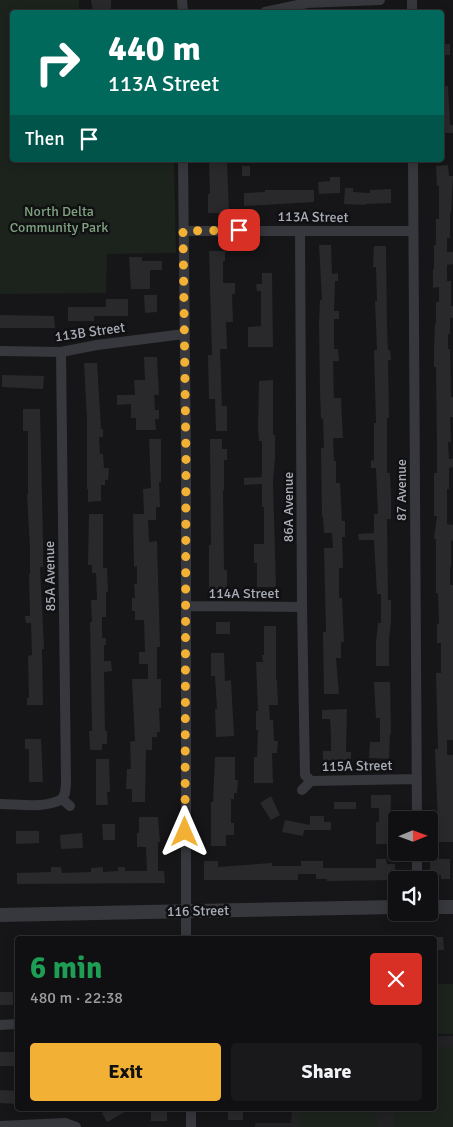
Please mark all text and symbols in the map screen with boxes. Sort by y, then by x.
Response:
text: 440 m [108,27,201,70]
icon: right [25,30,90,95]
text: 113A Street [108,70,219,97]
icon: arrive [75,125,103,153]
text: Then [25,127,65,151]
park label: North Delta Community Park [10,203,108,236]
street label: 113A Street [277,208,349,226]
pin [218,209,260,251]
icon: arrive [225,216,253,244]
street label: 113B Street [54,319,126,345]
street label: 87 Avenue [393,459,410,521]
street label: 86A Avenue [280,472,297,542]
street label: 85A Avenue [41,541,59,611]
street label: 114A Street [209,585,279,602]
street label: 115A Street [321,757,393,775]
position arrow [158,805,210,857]
north arrow [388,811,438,861]
map controls [388,811,438,921]
button: sound [388,871,438,921]
street label: 116 Street [167,902,229,920]
text: 6 min [30,950,102,987]
button: close [370,953,422,1005]
text: 480 m · 22:38 [30,988,123,1008]
button: Exit [30,1043,221,1101]
button: Share [231,1043,422,1101]

